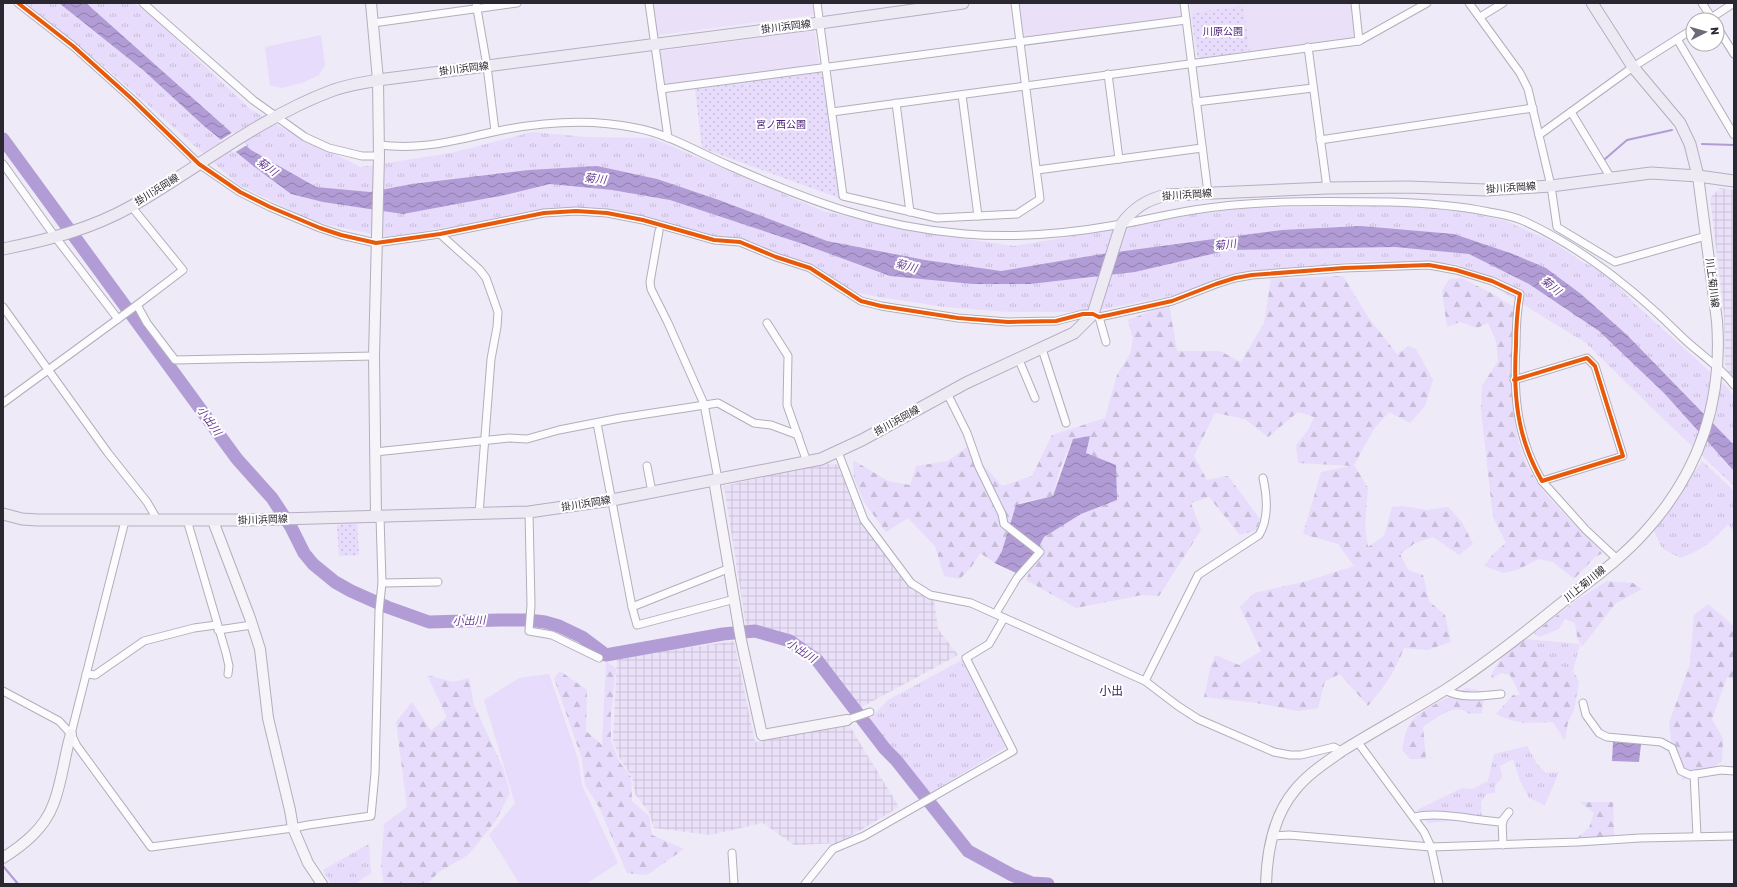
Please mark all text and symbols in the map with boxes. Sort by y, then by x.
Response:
north arrow [1685,12,1725,52]
street label: 掛川浜岡線 [760,18,812,36]
park label: 川原公園 [1203,26,1243,38]
text: N [1708,26,1721,36]
street label: 掛川浜岡線 [438,60,490,78]
park label: 宮ノ西公園 [756,119,806,131]
water label: 菊川 [254,155,280,179]
water label: 菊川 [583,171,608,187]
street label: 掛川浜岡線 [133,172,181,208]
street label: 掛川浜岡線 [1486,180,1536,196]
street label: 掛川浜岡線 [1162,187,1212,203]
water label: 菊川 [1213,237,1238,253]
water label: 菊川 [894,257,919,275]
street label: 川上菊川線 [1703,257,1721,309]
water label: 菊川 [1538,274,1564,299]
water label: 小出川 [194,404,225,439]
street label: 掛川浜岡線 [872,404,922,438]
street label: 掛川浜岡線 [560,494,612,514]
street label: 掛川浜岡線 [238,513,288,527]
street label: 川上菊川線 [1562,564,1608,604]
water label: 小出川 [452,614,487,628]
water label: 小出川 [784,637,819,666]
district label: 小出 [1099,684,1123,698]

